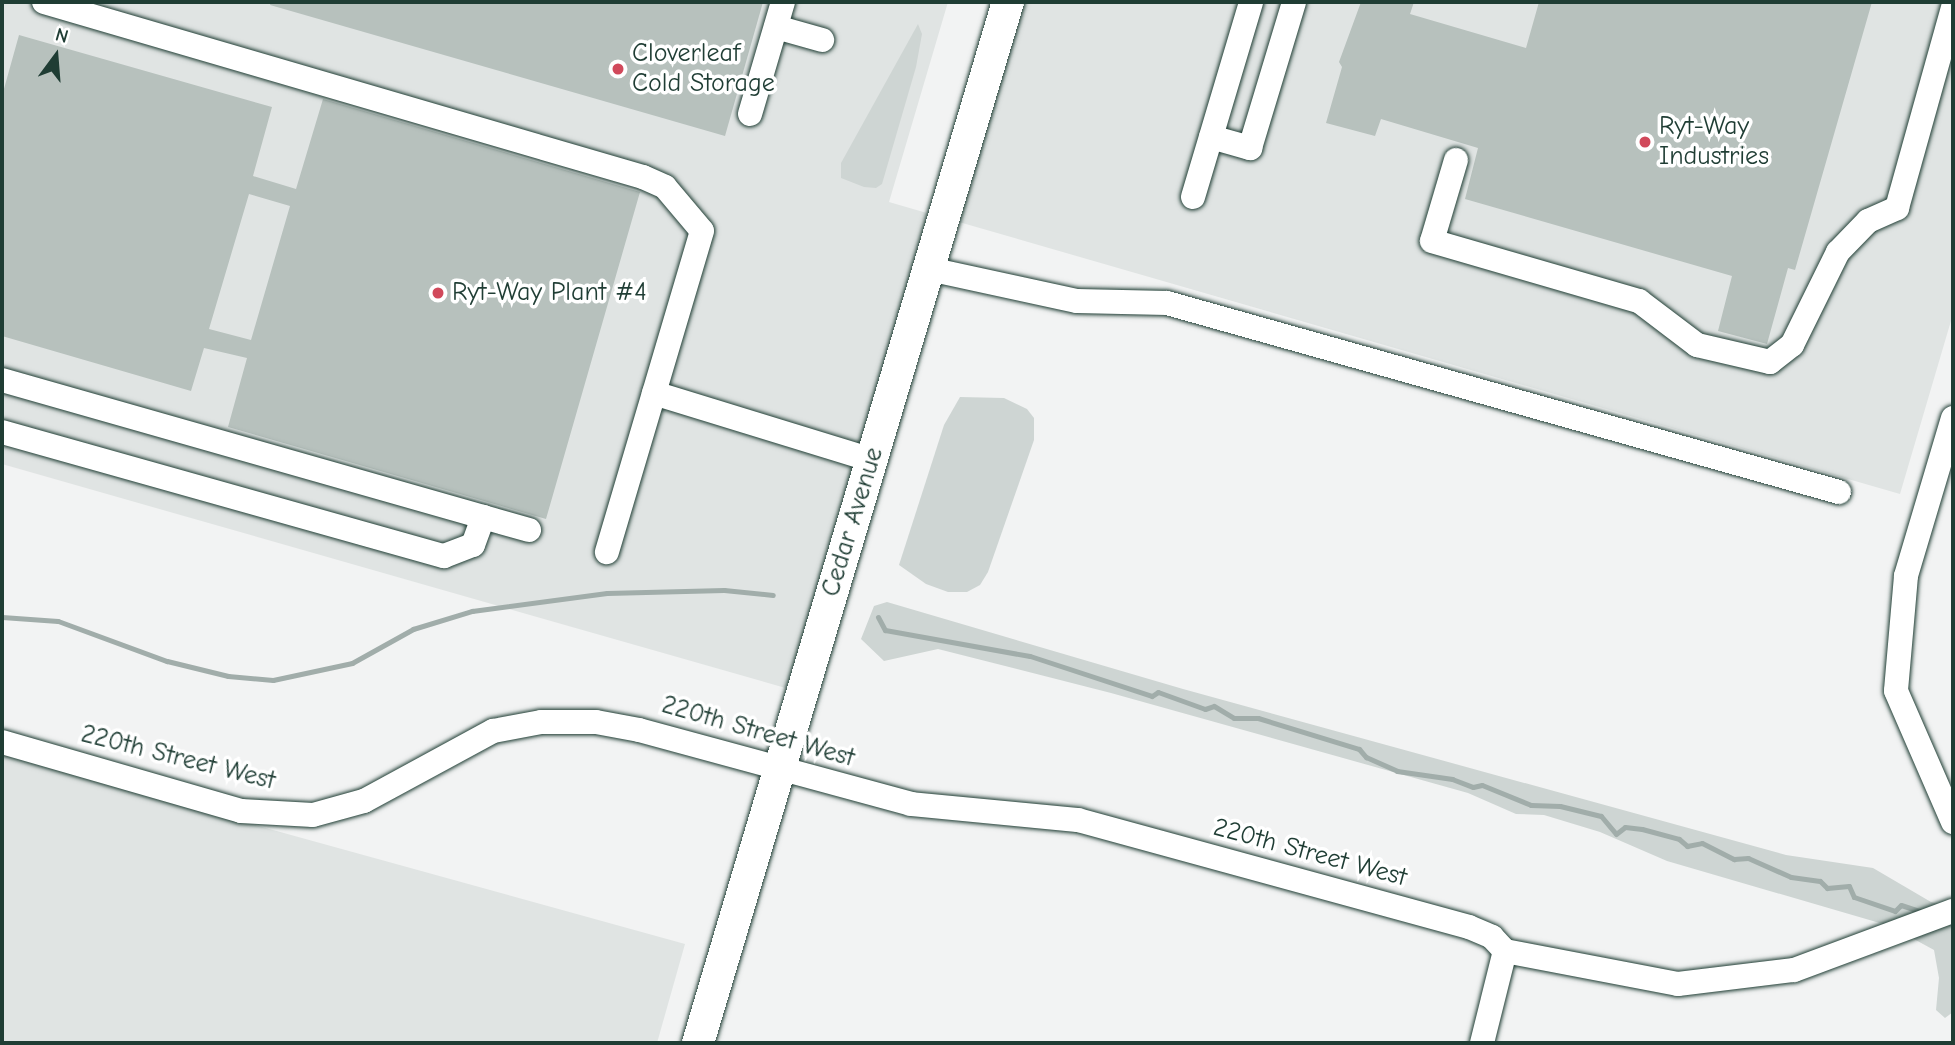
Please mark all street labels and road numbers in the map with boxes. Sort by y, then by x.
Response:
street label: Cedar Avenue [816,444,890,600]
street label: 220th Street West [658,690,858,774]
street label: 220th Street West [78,719,278,797]
street label: 220th Street West [1210,812,1410,894]

